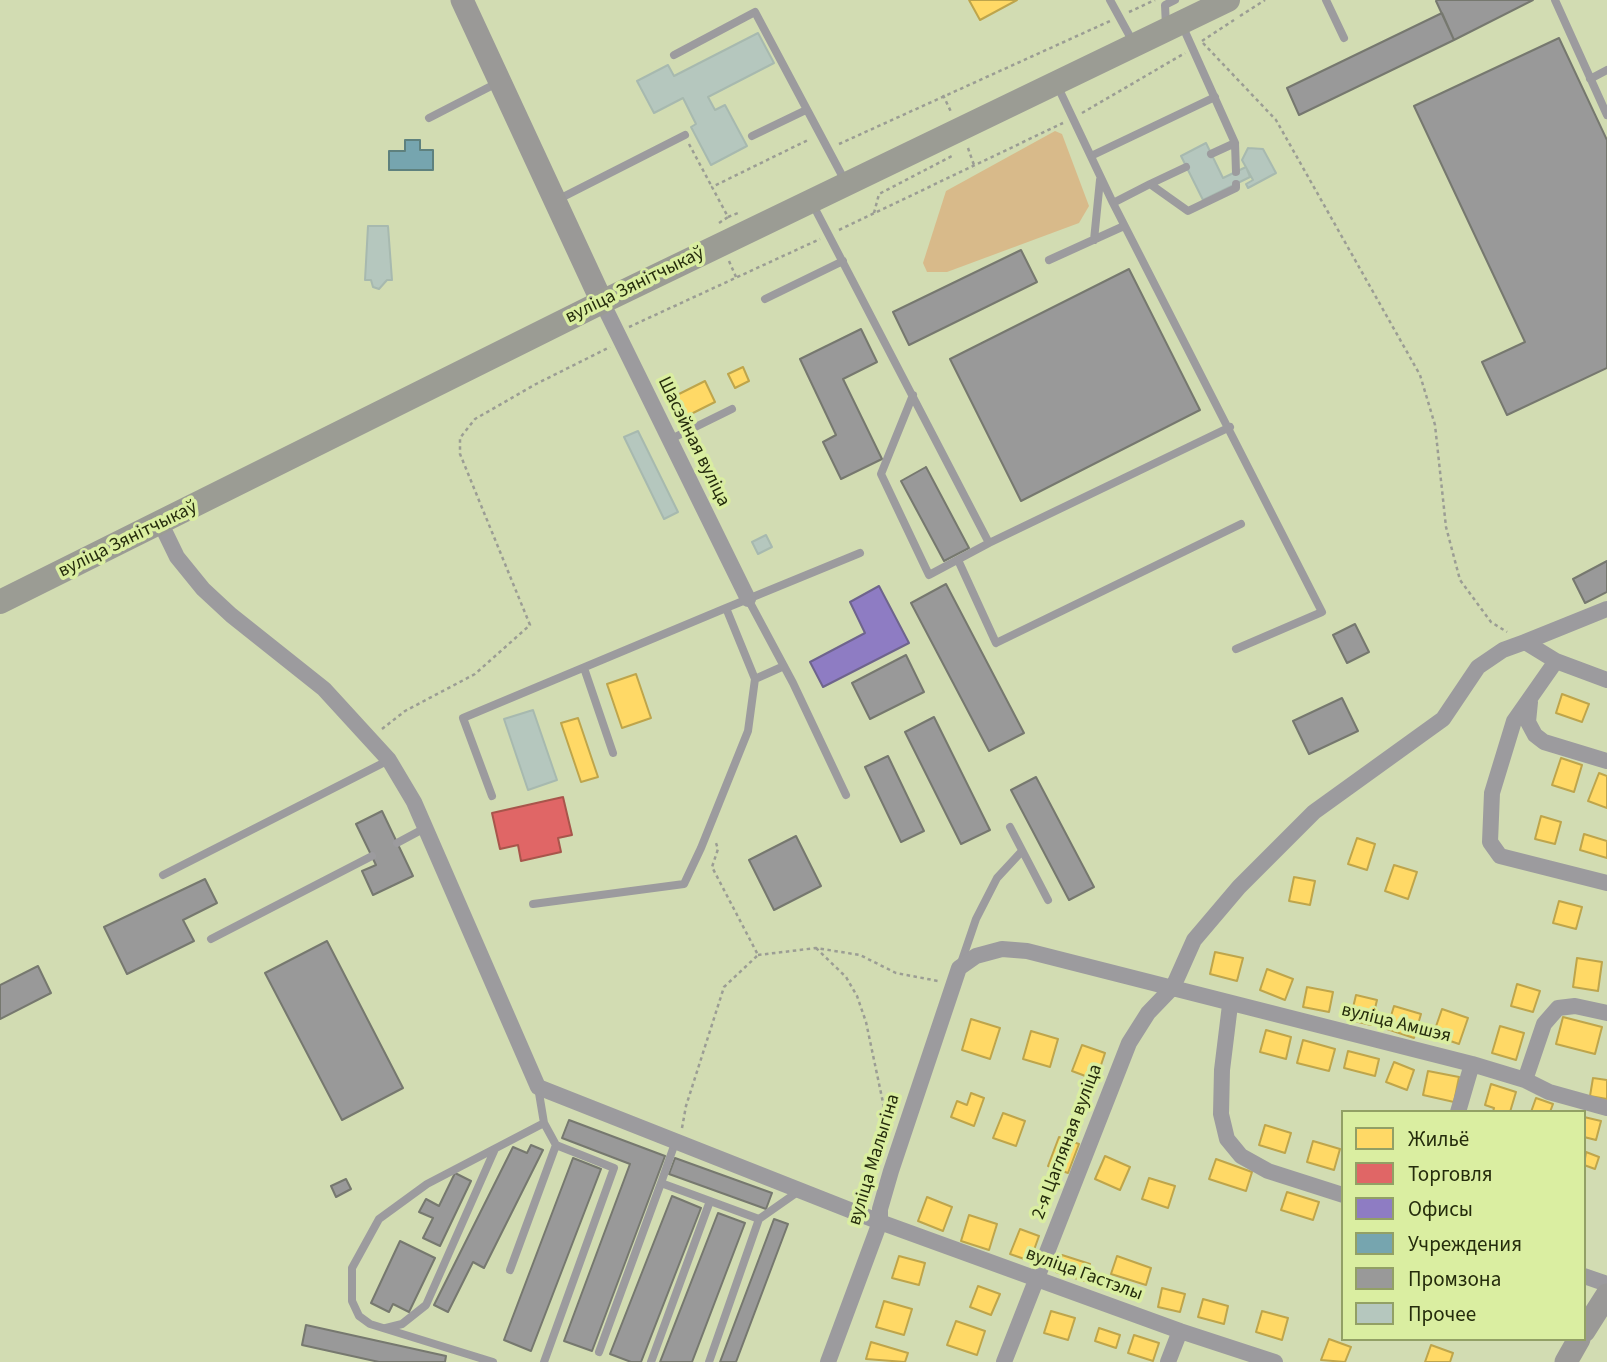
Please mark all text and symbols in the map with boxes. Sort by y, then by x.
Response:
street label: вуліца Зянітчыкаў [562,243,708,329]
street label: Шасэйная вуліца [652,373,734,511]
street label: вуліца Зянітчыкаў [55,497,201,583]
street label: вуліца Амшэя [1339,999,1453,1049]
street label: 2-я Цагляная вуліца [1028,1061,1108,1223]
street label: вуліца Малыгіна [844,1092,906,1228]
legend [1341,1110,1586,1341]
text: Жильё [1408,1124,1469,1154]
text: Торговля [1408,1159,1493,1189]
text: Офисы [1408,1194,1473,1224]
text: Учреждения [1408,1229,1522,1259]
street label: вуліца Гастэлы [1022,1243,1146,1307]
text: Промзона [1408,1264,1501,1294]
text: Прочее [1408,1299,1476,1329]

